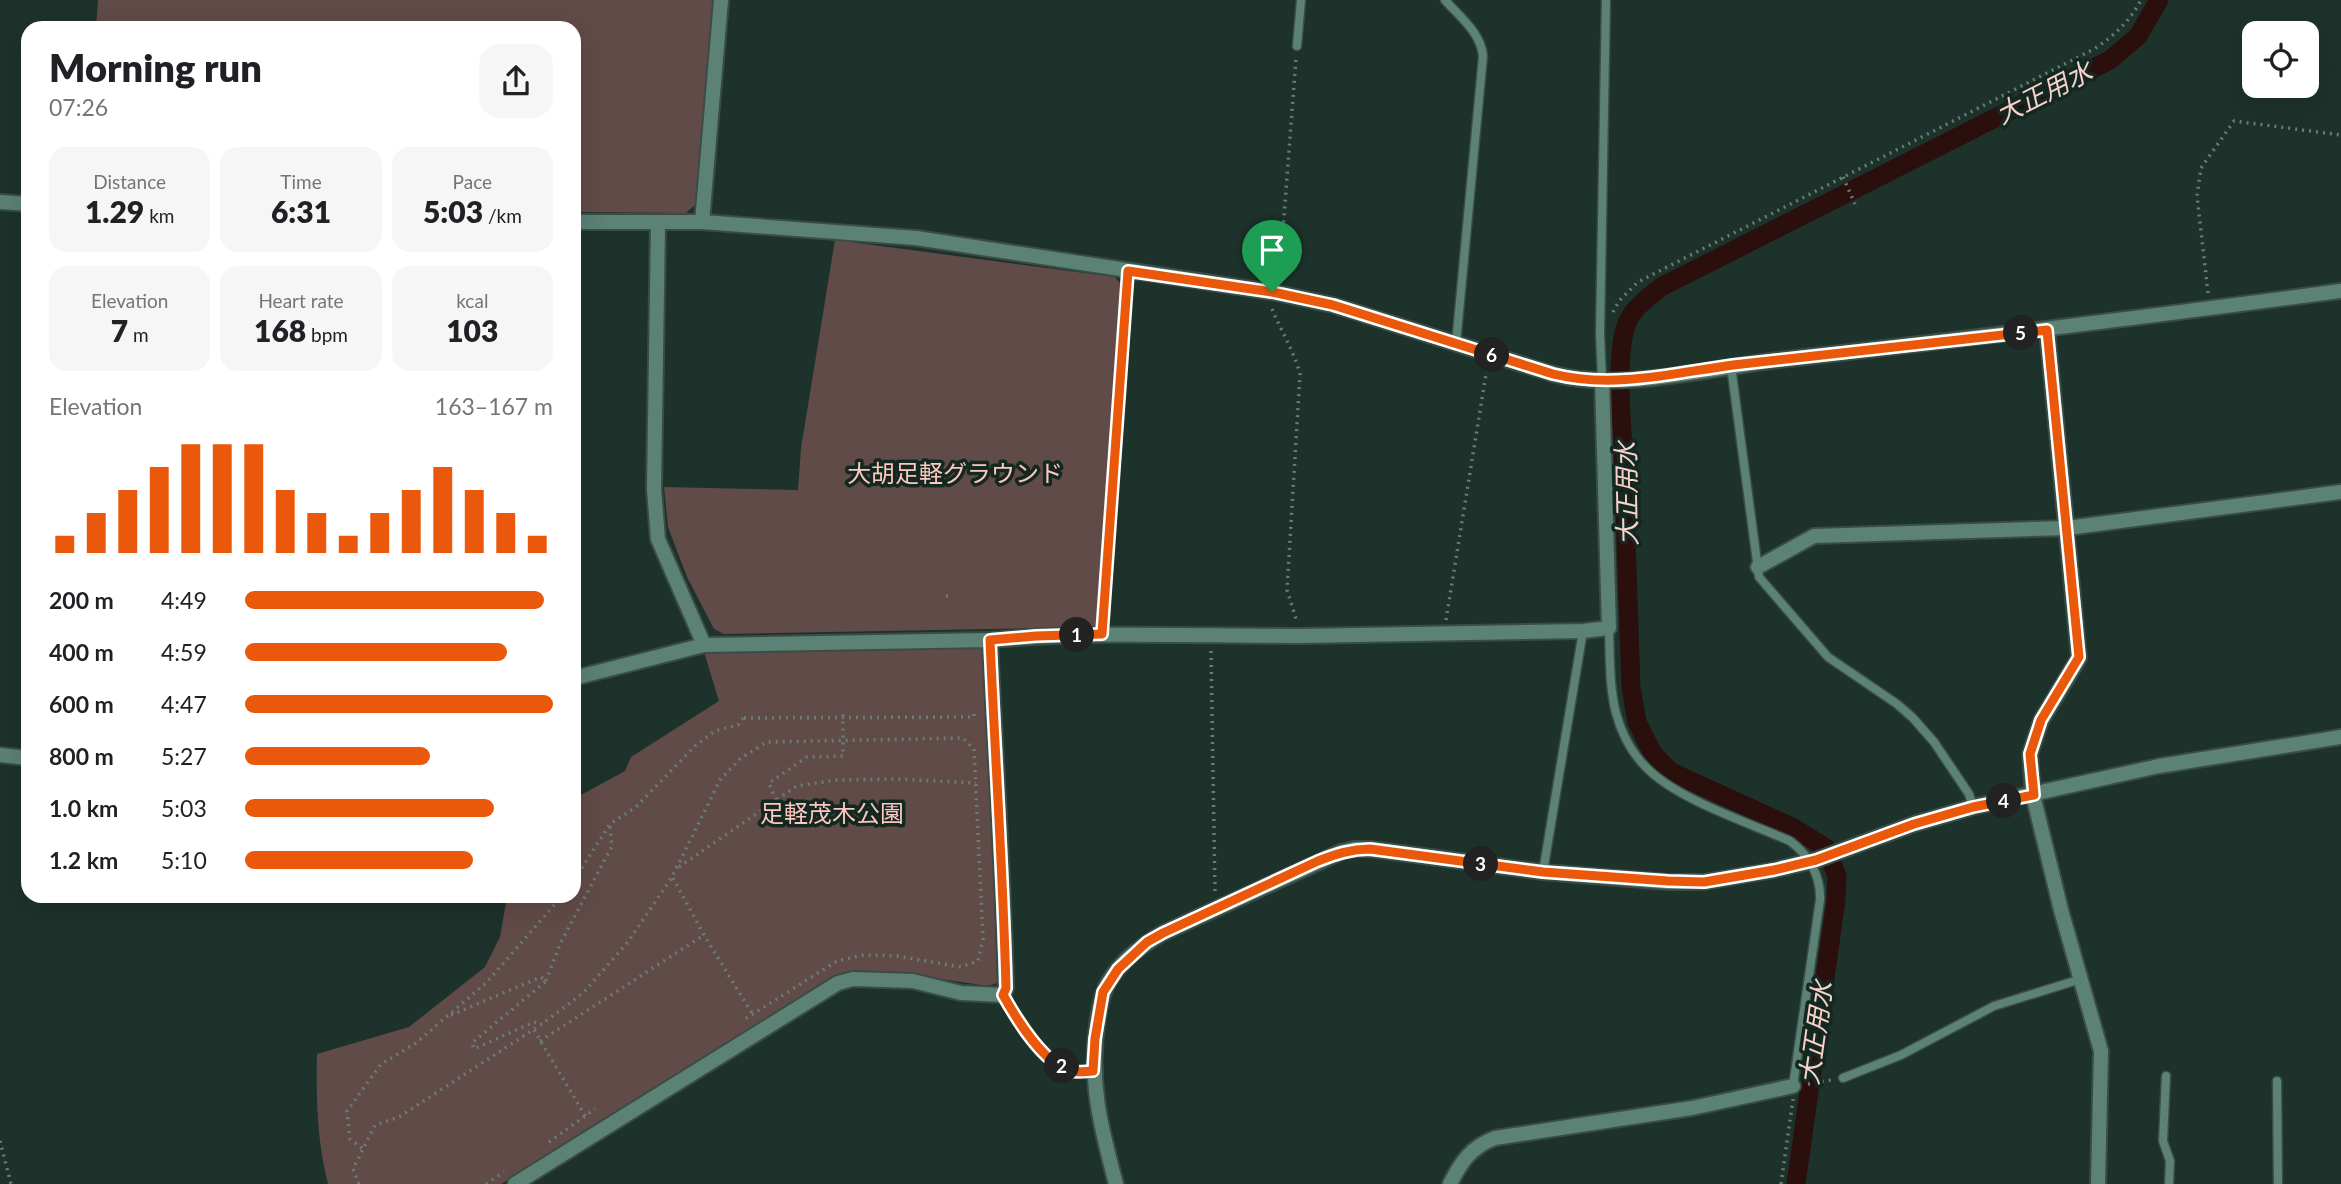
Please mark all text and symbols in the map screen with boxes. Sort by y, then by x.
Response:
map controls [2242,21,2319,98]
button: locate [2242,21,2319,98]
text: Morning run [49,44,262,90]
button: share [479,44,553,118]
water label: 大正用水 [1990,53,2100,130]
text: 07:26 [49,93,108,121]
text: Distance [93,170,166,193]
text: Time [280,170,322,193]
text: Pace [453,170,492,193]
text: 1.29 [85,193,144,229]
text: 6:31 [271,193,331,229]
text: 5:03 [423,193,483,229]
text: km [144,204,174,227]
text: /km [483,204,522,227]
pin [1242,220,1302,292]
icon: arrive [1253,231,1291,269]
text: Elevation [91,289,168,312]
text: Heart rate [258,289,344,312]
text: kcal [456,289,488,312]
text: 7 [111,312,128,348]
text: 168 [254,312,306,348]
text: 103 [446,312,498,348]
pin: 5 [2004,316,2038,350]
text: 5 [2015,321,2026,344]
text: m [128,323,149,346]
text: bpm [306,323,348,346]
pin: 6 [1474,338,1510,372]
text: 6 [1486,343,1497,366]
text: Elevation [49,392,142,420]
text: 163–167 m [435,392,553,420]
water label: 大正用水 [1609,439,1643,546]
park label: 大胡足軽グラウンド [847,458,1063,487]
text: 200 m [49,586,114,614]
text: 4:49 [161,586,207,614]
pin: 1 [1060,618,1094,652]
text: 1 [1071,623,1082,646]
text: 400 m [49,638,114,666]
text: 4:59 [161,638,207,666]
text: 600 m [49,690,114,718]
text: 4:47 [161,690,207,718]
text: 800 m [49,742,114,770]
text: 5:27 [161,742,207,770]
pin: 4 [1986,784,2022,818]
text: 4 [1998,789,2009,812]
text: 1.0 km [49,794,118,822]
text: 5:03 [161,794,207,822]
park label: 足軽茂木公園 [760,798,904,827]
text: 1.2 km [49,846,118,874]
text: 5:10 [161,846,207,874]
pin: 3 [1464,846,1498,882]
text: 3 [1475,852,1486,875]
water label: 大正用水 [1792,976,1839,1087]
pin: 2 [1044,1048,1080,1084]
text: 2 [1056,1054,1067,1077]

